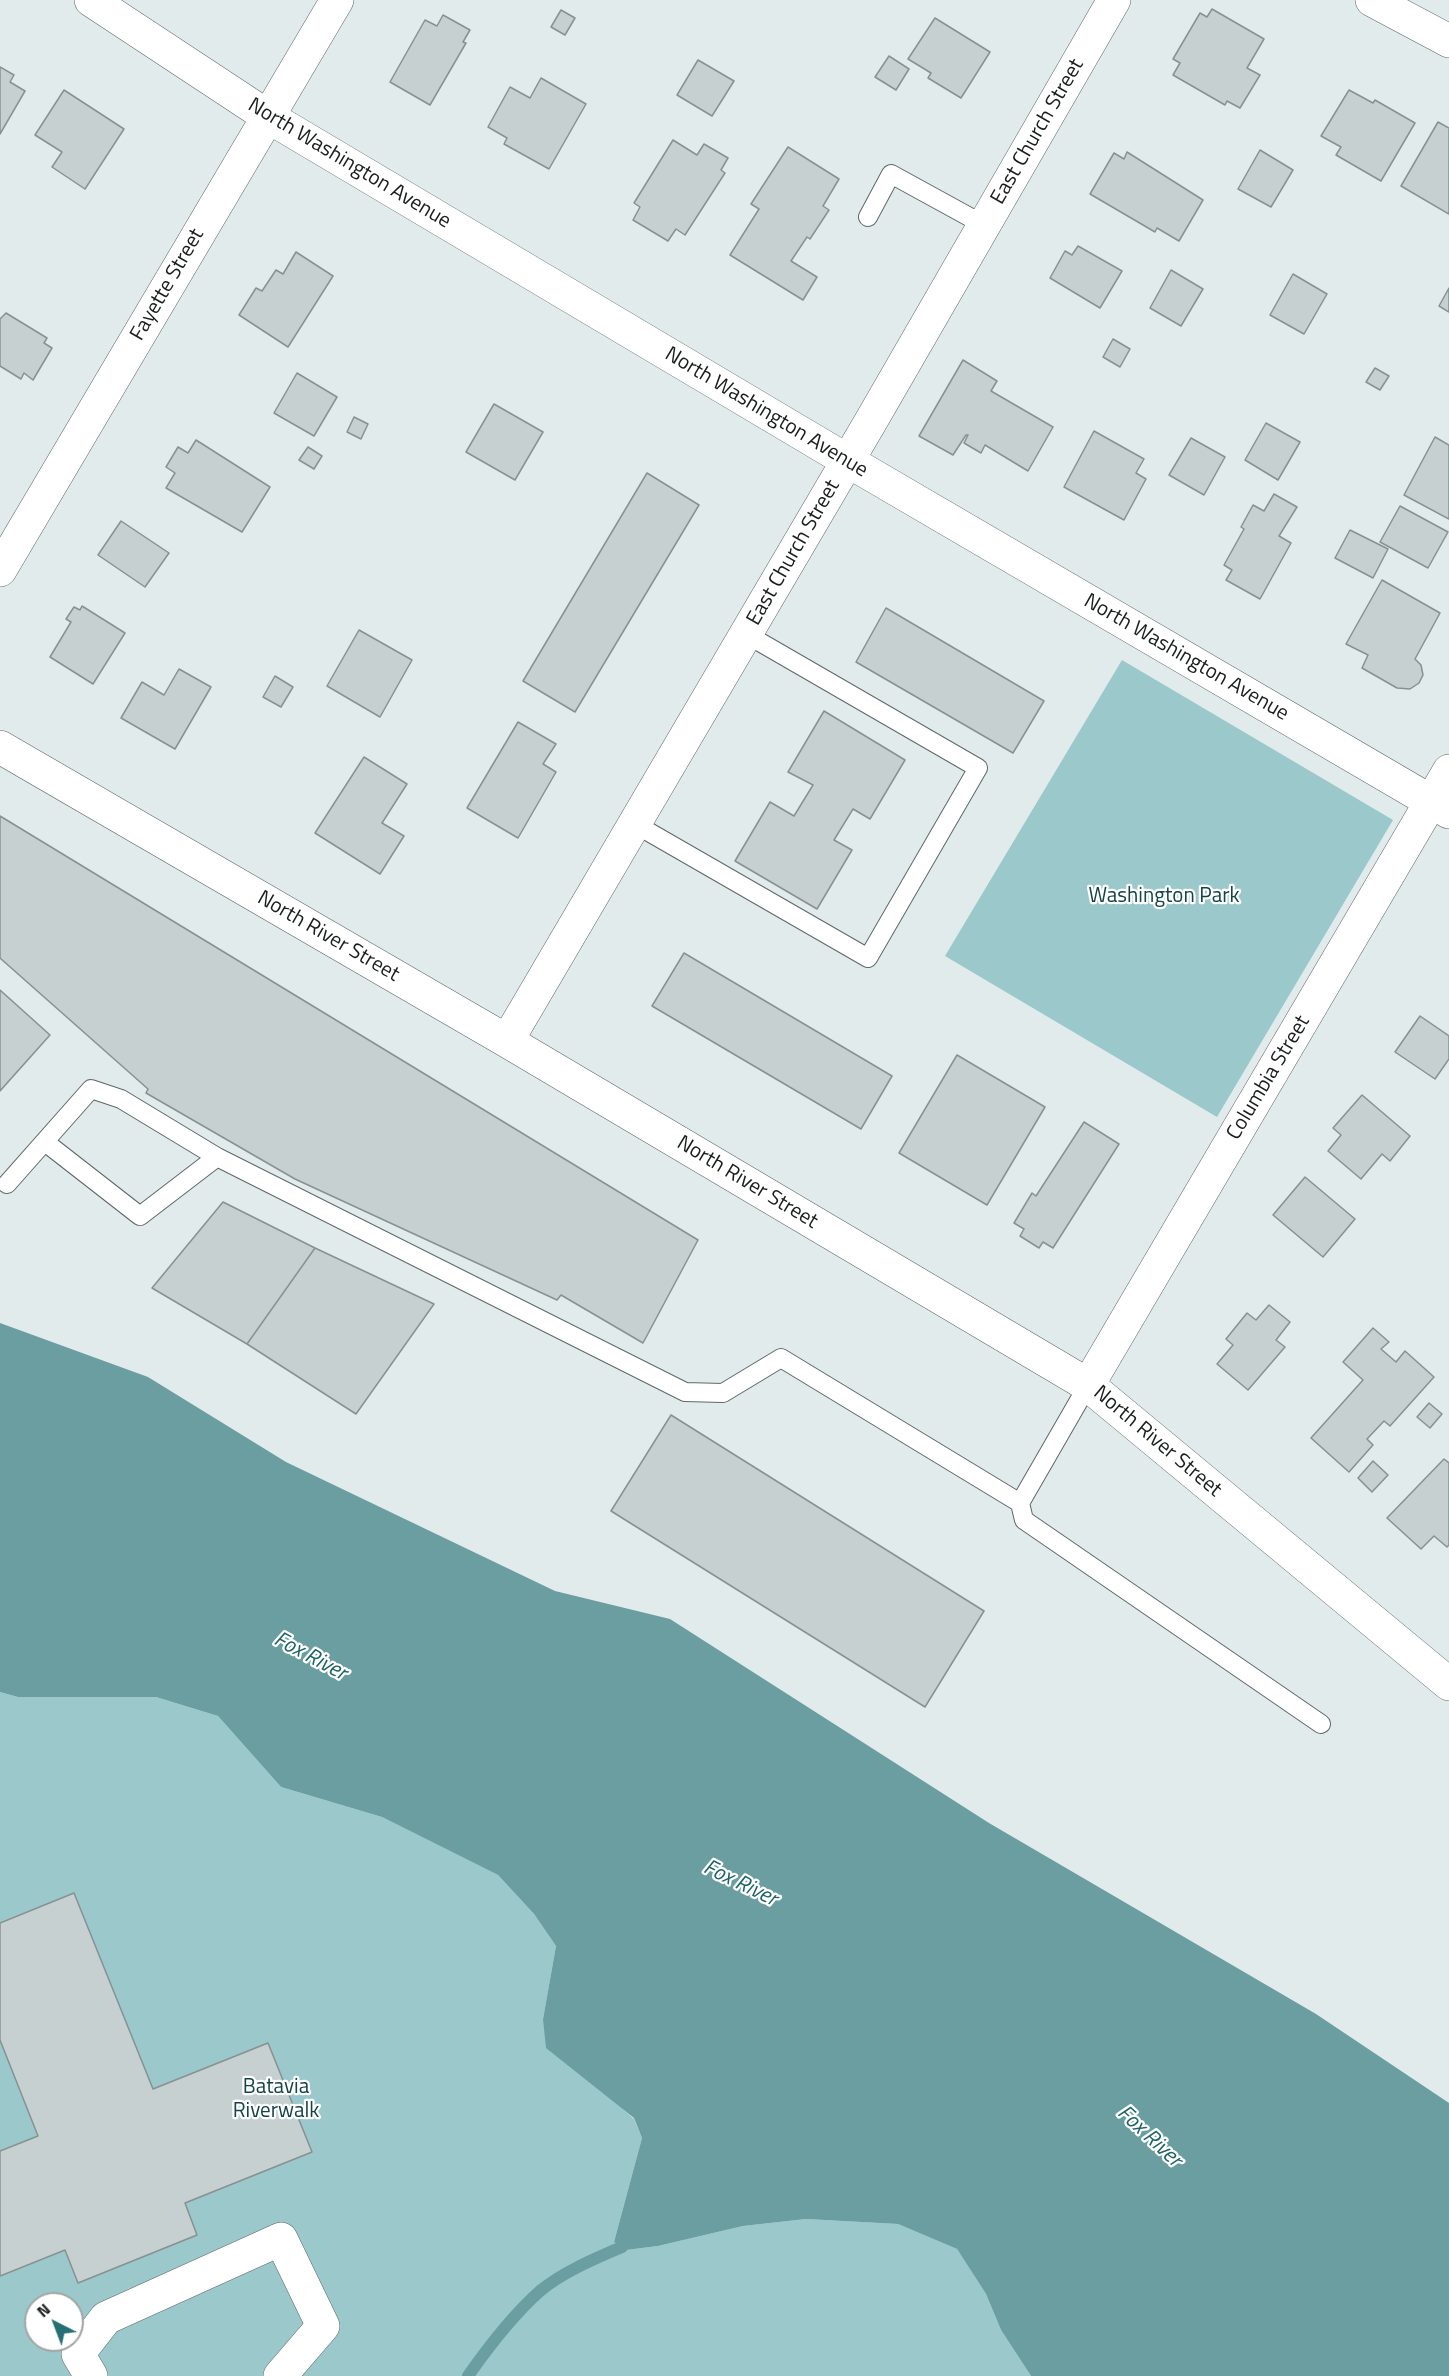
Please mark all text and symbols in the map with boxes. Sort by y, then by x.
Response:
street label: East Church Street [986,55,1090,209]
street label: North Washington Avenue [243,93,455,235]
street label: Fayette Street [126,224,210,346]
street label: North Washington Avenue [660,342,872,484]
street label: East Church Street [742,476,846,630]
street label: North Washington Avenue [1079,589,1293,727]
park label: Washington Park [1088,884,1240,910]
street label: North River Street [253,886,403,988]
street label: Columbia Street [1222,1011,1316,1145]
street label: North River Street [672,1131,822,1235]
street label: North River Street [1088,1381,1226,1503]
water label: Fox River [269,1627,351,1687]
water label: Fox River [699,1855,781,1913]
park label: Batavia Riverwalk [233,2075,319,2125]
water label: Fox River [1111,2101,1187,2173]
north arrow [24,2292,84,2352]
text: N [31,2297,55,2323]

